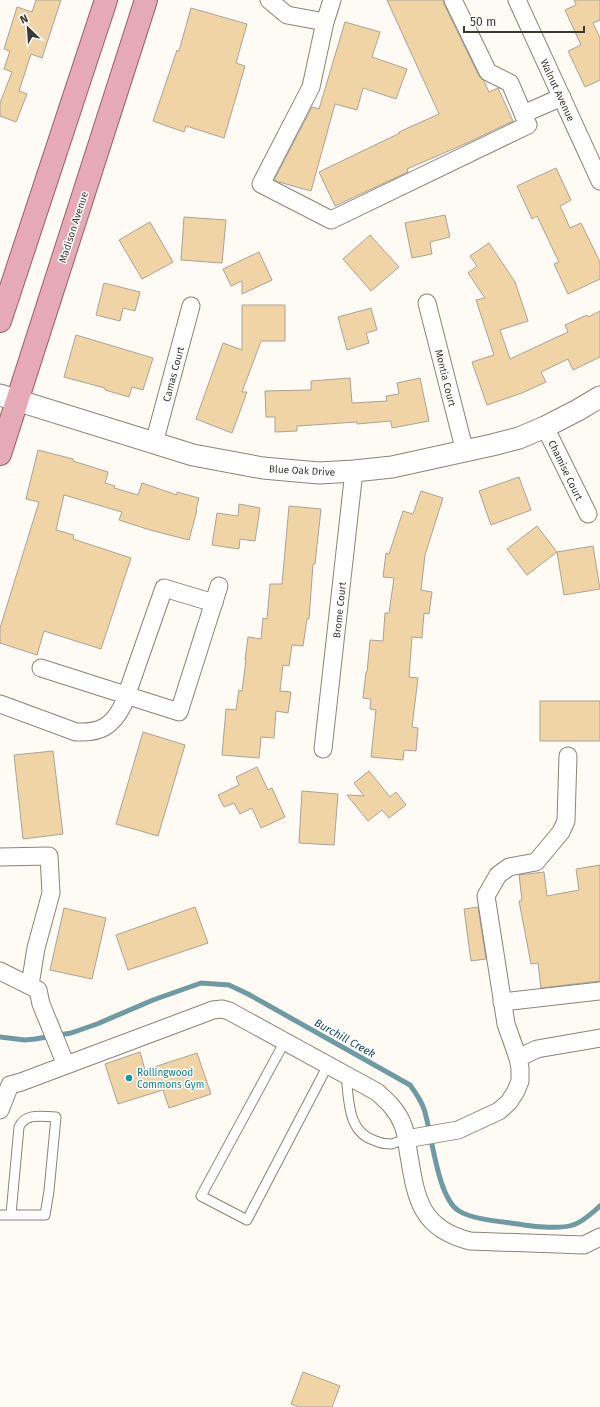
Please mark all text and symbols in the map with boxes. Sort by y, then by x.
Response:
north arrow [8,8,48,48]
scale bar [464,8,584,34]
text: N [18,12,30,27]
text: 50 m [470,15,496,29]
street label: Walnut Avenue [537,57,577,123]
street label: Madison Avenue [57,190,91,264]
street label: Camas Court [161,345,187,403]
street label: Montia Court [432,348,458,408]
street label: Chamise Court [545,438,585,503]
street label: Blue Oak Drive [268,463,335,479]
street label: Brome Court [331,581,349,639]
water label: Burchill Creek [312,1016,378,1061]
place label: Rollingwood Commons Gym [137,1067,204,1091]
marker: Rollingwood Commons Gym [124,1073,134,1083]

